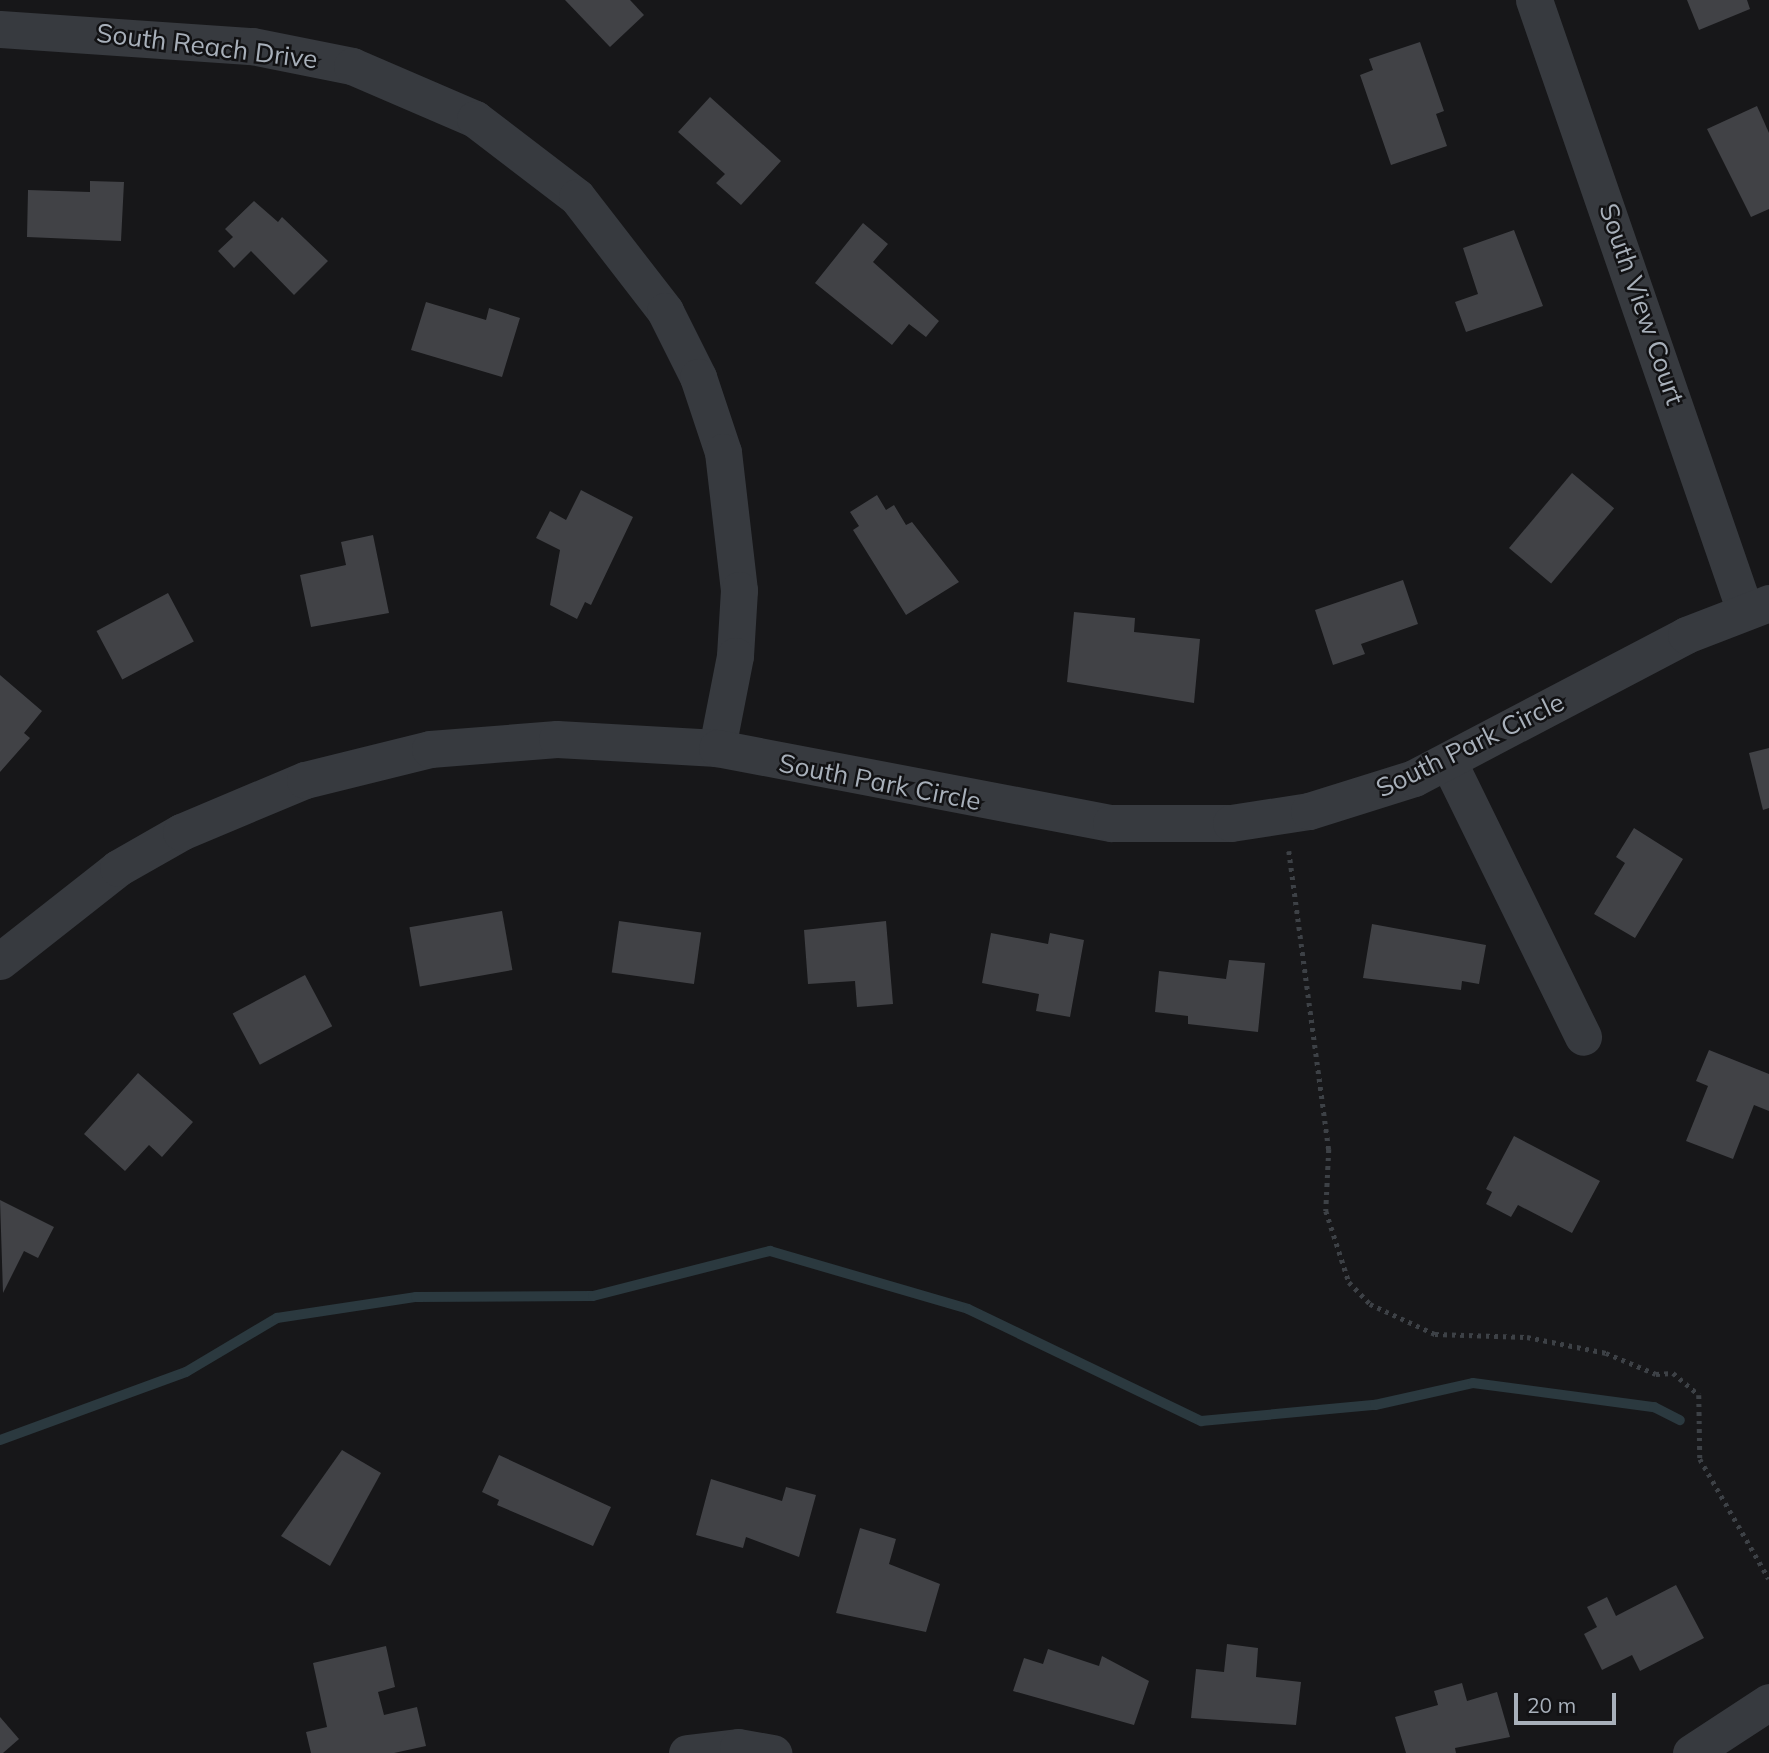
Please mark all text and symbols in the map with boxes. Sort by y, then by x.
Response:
street label: South Reach Drive [95,17,319,75]
street label: South View Court [1593,199,1691,409]
street label: South Park Circle [1371,686,1569,804]
street label: South Park Circle [776,747,984,817]
scale bar [1517,1680,1618,1724]
text: 20 m [1527,1692,1576,1718]

